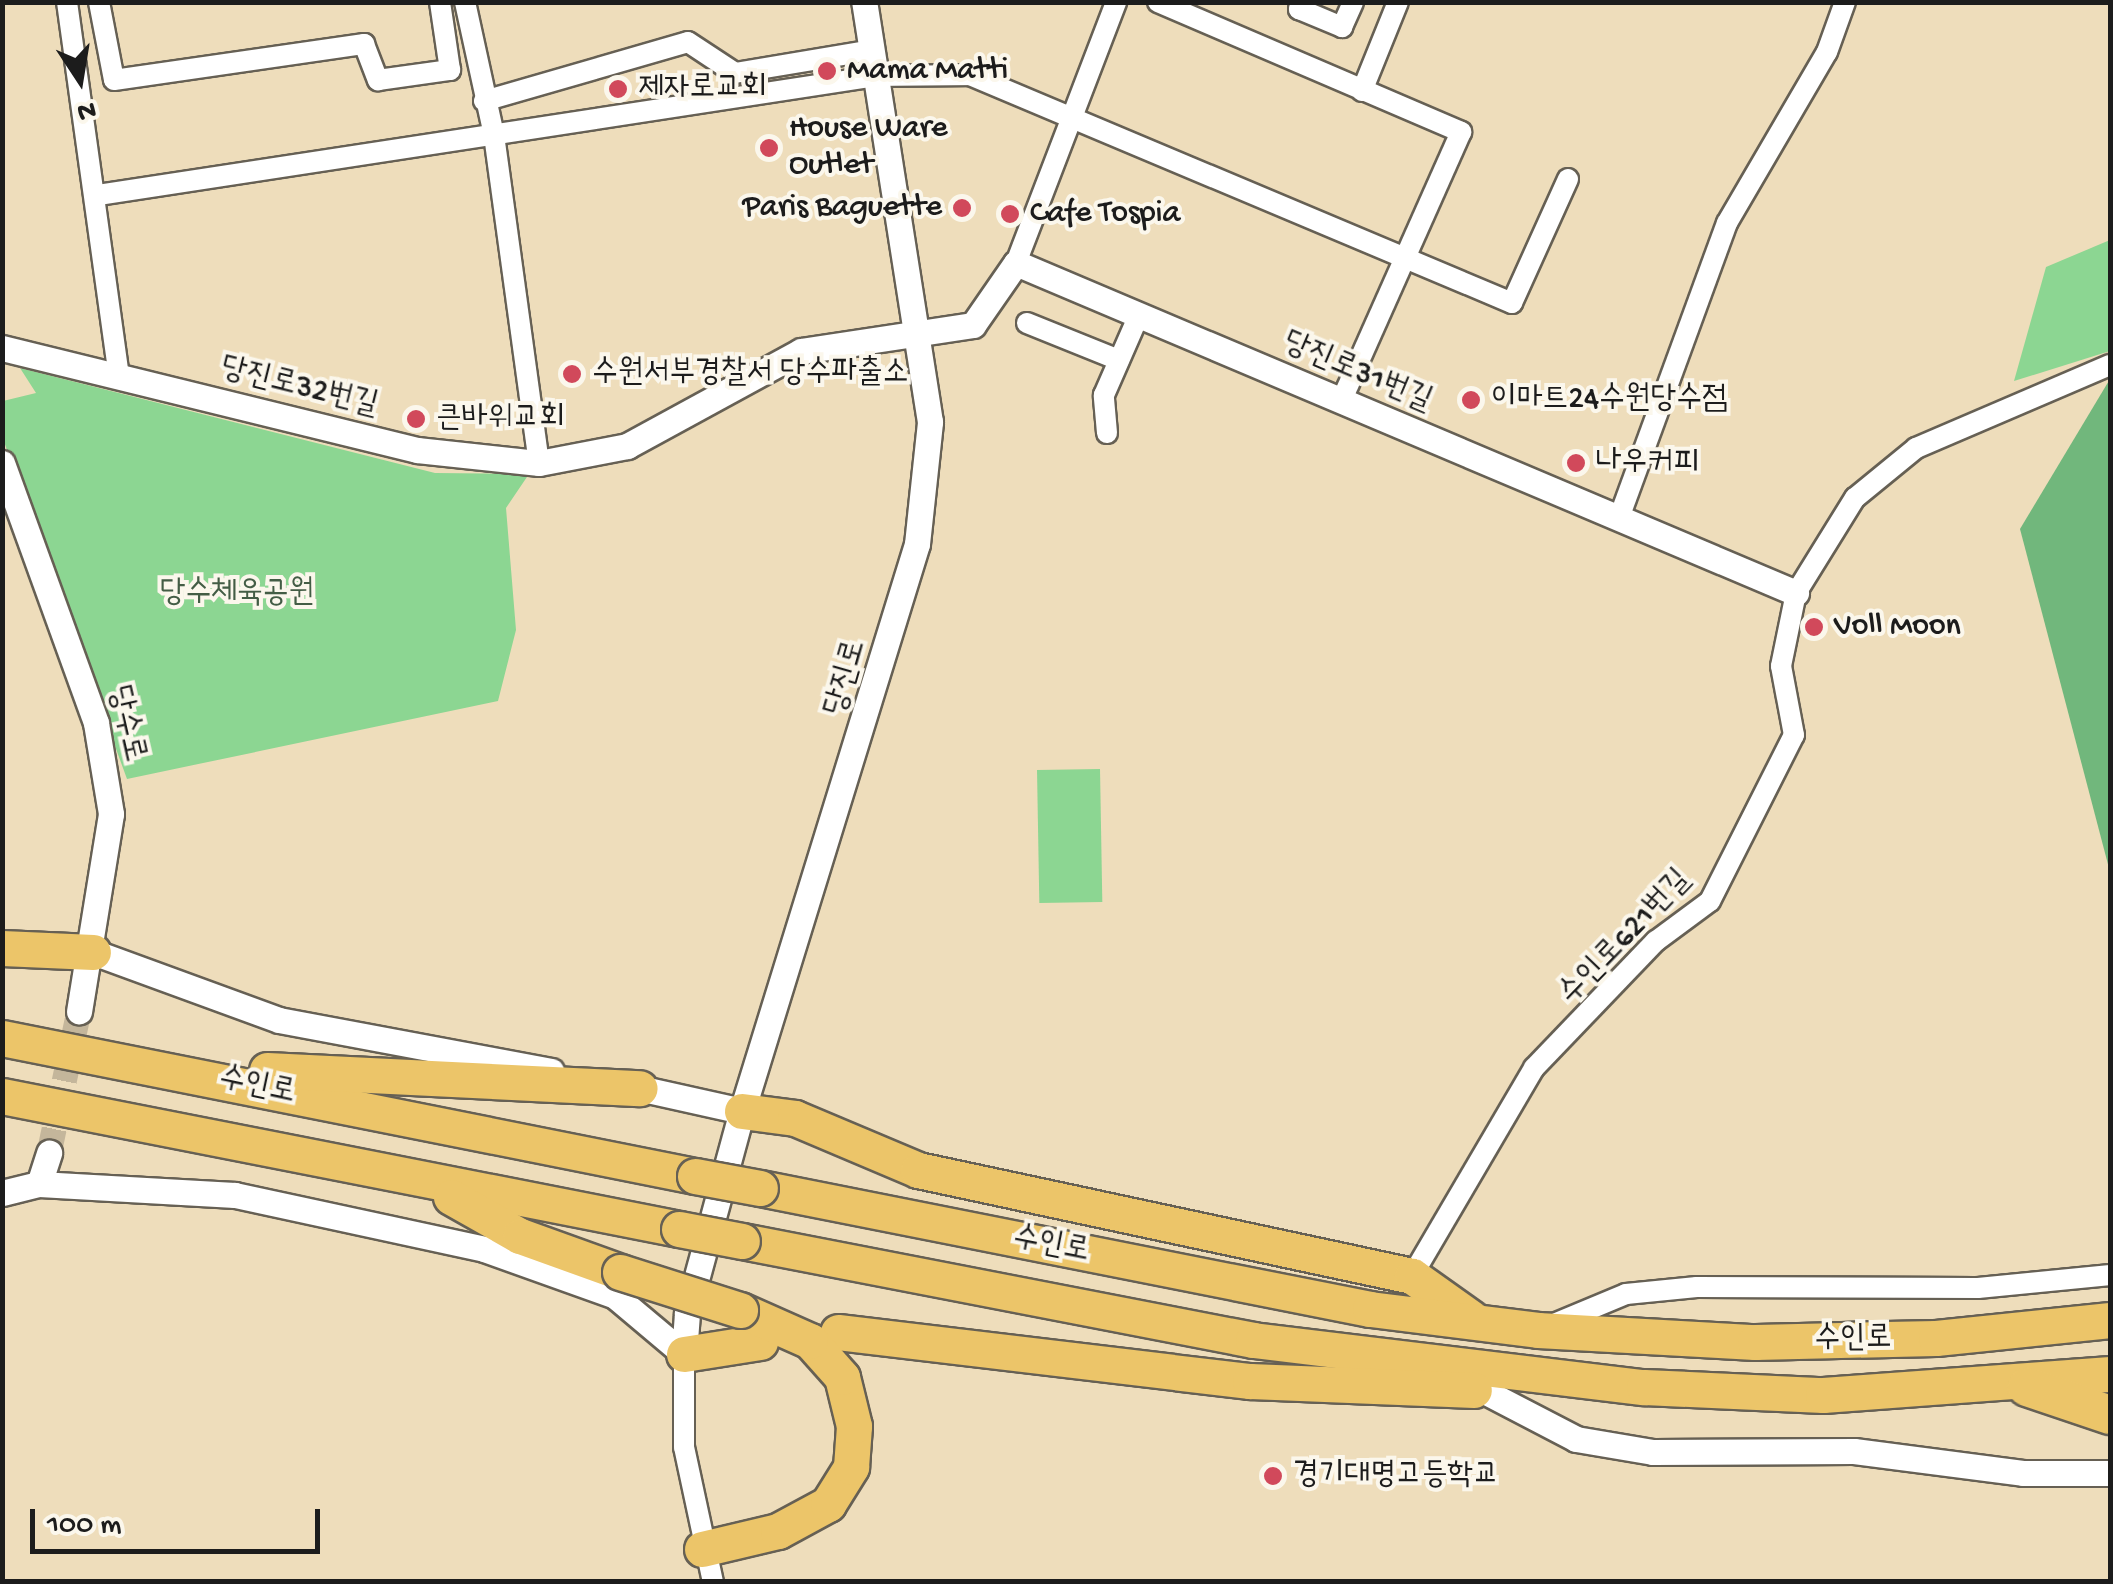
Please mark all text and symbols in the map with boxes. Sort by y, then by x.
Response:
north arrow [30,30,130,130]
place label: Mama Matti [847,52,1008,90]
marker: Mama Matti [816,60,838,82]
place label: 제자로교회 [638,70,767,108]
marker: 제자로교회 [607,78,629,100]
text: N [74,92,99,128]
place label: House Ware Outlet [789,111,948,186]
marker: House Ware Outlet [758,137,780,159]
place label: Paris Baguette [742,189,942,227]
place label: Cafe Tospia [1030,195,1180,233]
marker: Paris Baguette [951,197,973,219]
marker: Cafe Tospia [999,203,1021,225]
street label: 당진로31번길 [1277,324,1437,422]
street label: 당진로32번길 [216,350,382,426]
place label: 수원서부경찰서 당수파출소 [592,355,909,393]
marker: 수원서부경찰서 당수파출소 [561,363,583,385]
place label: 이마트24수원당수점 [1491,381,1728,419]
marker: 이마트24수원당수점 [1460,389,1482,411]
place label: 큰바위교회 [436,400,565,438]
marker: 큰바위교회 [405,408,427,430]
place label: 나우커피 [1596,444,1699,482]
marker: 나우커피 [1565,452,1587,474]
park label: 당수체육공원 [160,575,314,613]
place label: Voll Moon [1834,608,1961,646]
marker: Voll Moon [1803,616,1825,638]
street label: 당진로 [818,636,876,720]
street label: 당수로 [98,682,152,766]
street label: 수인로621번길 [1552,862,1700,1014]
street label: 수인로 [215,1060,299,1114]
street label: 수인로 [1009,1220,1093,1272]
street label: 수인로 [1814,1320,1892,1360]
place label: 경기대명고등학교 [1293,1457,1499,1495]
marker: 경기대명고등학교 [1262,1465,1284,1487]
scale bar [35,1489,325,1551]
text: 100 m [47,1509,122,1544]

